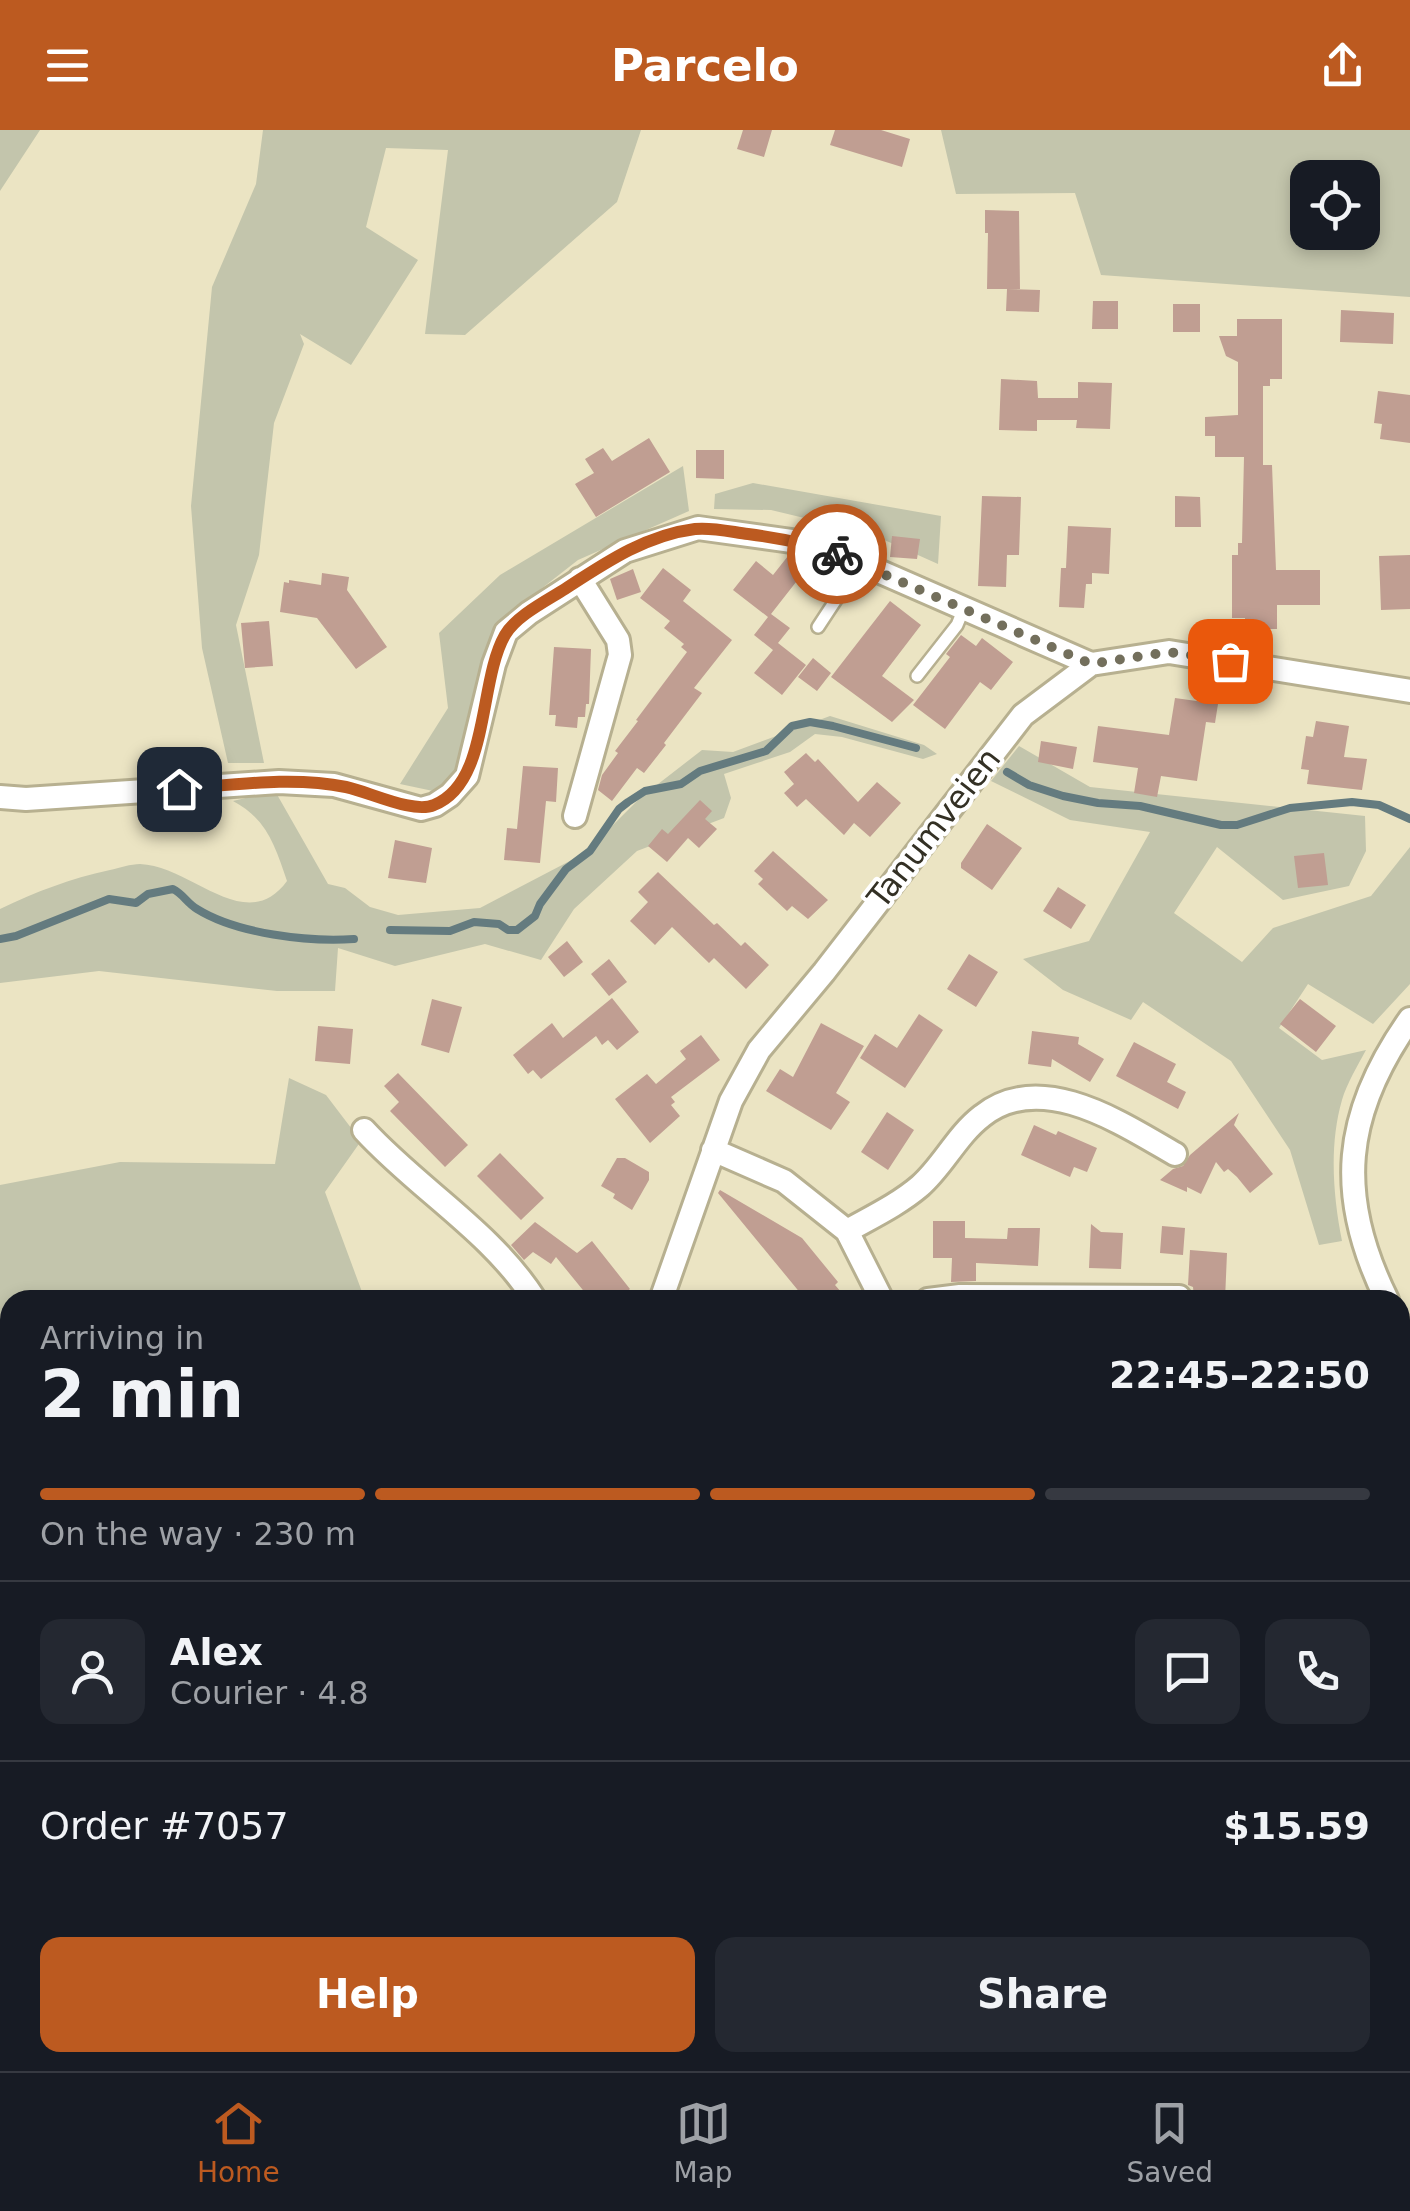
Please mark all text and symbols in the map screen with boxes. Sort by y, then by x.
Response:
icon: menu [40,38,95,93]
icon: share [1315,38,1370,93]
text: Parcelo [611,39,799,92]
map controls [1290,160,1380,250]
button: locate [1290,160,1380,250]
courier [787,504,887,604]
icon: bike [810,527,865,582]
pin [1188,619,1273,704]
icon: bag [1203,634,1258,689]
street label: Tanumveien [859,740,1008,917]
pin [137,747,222,832]
icon: home [152,762,207,817]
text: Arriving in [40,1319,204,1357]
text: 22:45–22:50 [1109,1353,1370,1397]
text: 2 min [40,1357,244,1432]
text: On the way · 230 m [40,1515,356,1553]
button: person [40,1619,145,1724]
button: chat [1135,1619,1240,1724]
button: phone [1265,1619,1370,1724]
text: Alex [170,1630,263,1674]
text: Courier · 4.8 [170,1674,369,1712]
text: Order #7057 [40,1804,289,1848]
text: $15.59 [1223,1804,1370,1848]
button: Help [40,1937,695,2052]
button: Share [715,1937,1370,2052]
tab: Home [197,2096,280,2189]
tab: Map [674,2096,733,2189]
tab: Saved [1127,2096,1213,2189]

